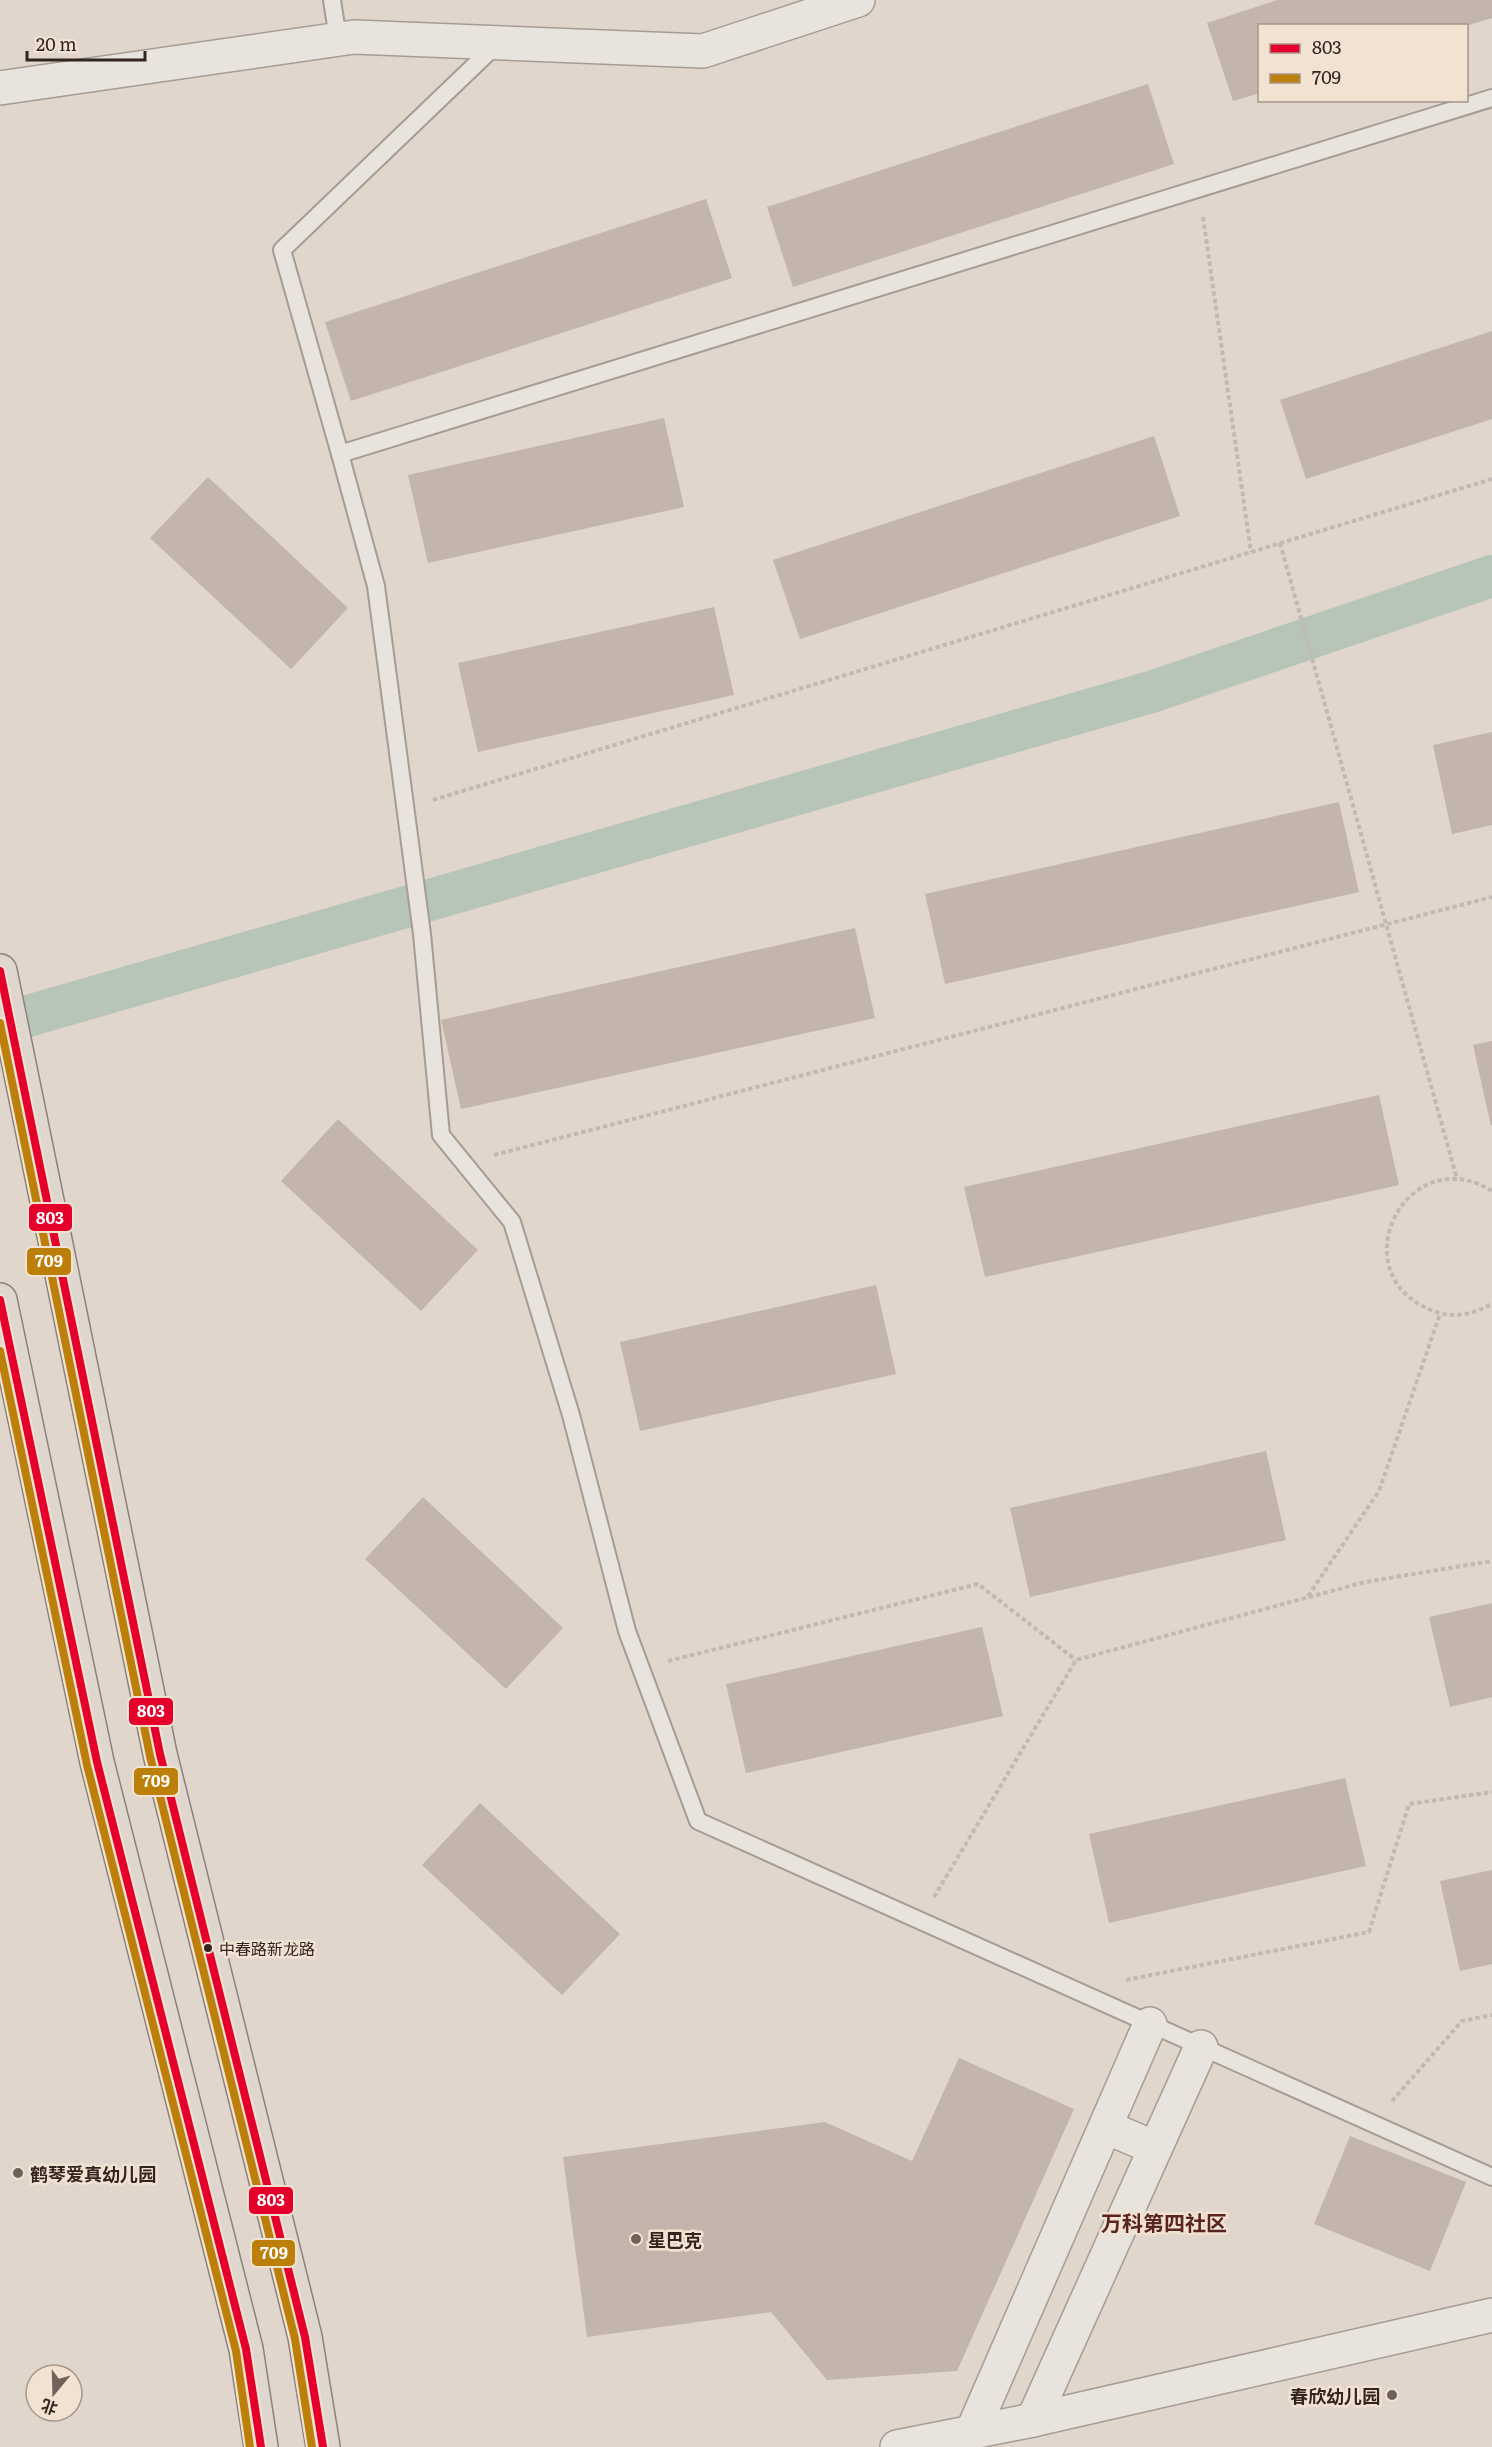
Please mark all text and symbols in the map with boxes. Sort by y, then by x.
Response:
scale bar [27,24,146,62]
legend [1258,24,1468,102]
text: 20 m [36,30,77,57]
text: 803 [1312,33,1342,60]
text: 709 [1312,63,1341,90]
line badge: 803 [28,1203,73,1232]
text: 803 [36,1205,64,1229]
line badge: 709 [26,1247,72,1276]
text: 709 [35,1248,63,1272]
line badge: 803 [128,1697,174,1726]
text: 803 [137,1698,165,1722]
line badge: 709 [133,1767,179,1796]
text: 709 [142,1768,170,1792]
place label: 中春路新龙路 [219,1936,315,1960]
marker: 中春路新龙路 [202,1942,214,1954]
place label: 鹤琴爱真幼儿园 [30,2160,156,2187]
marker: 鹤琴爱真幼儿园 [11,2166,25,2180]
line badge: 803 [248,2186,294,2215]
text: 803 [257,2187,285,2211]
district label: 万科第四社区 [1101,2206,1227,2237]
place label: 星巴克 [648,2226,702,2253]
marker: 星巴克 [629,2232,643,2246]
line badge: 709 [251,2239,296,2267]
text: 709 [260,2240,288,2264]
north arrow [24,2363,84,2423]
place label: 春欣幼儿园 [1290,2382,1380,2409]
marker: 春欣幼儿园 [1385,2388,1399,2402]
text: 北 [37,2394,60,2422]

